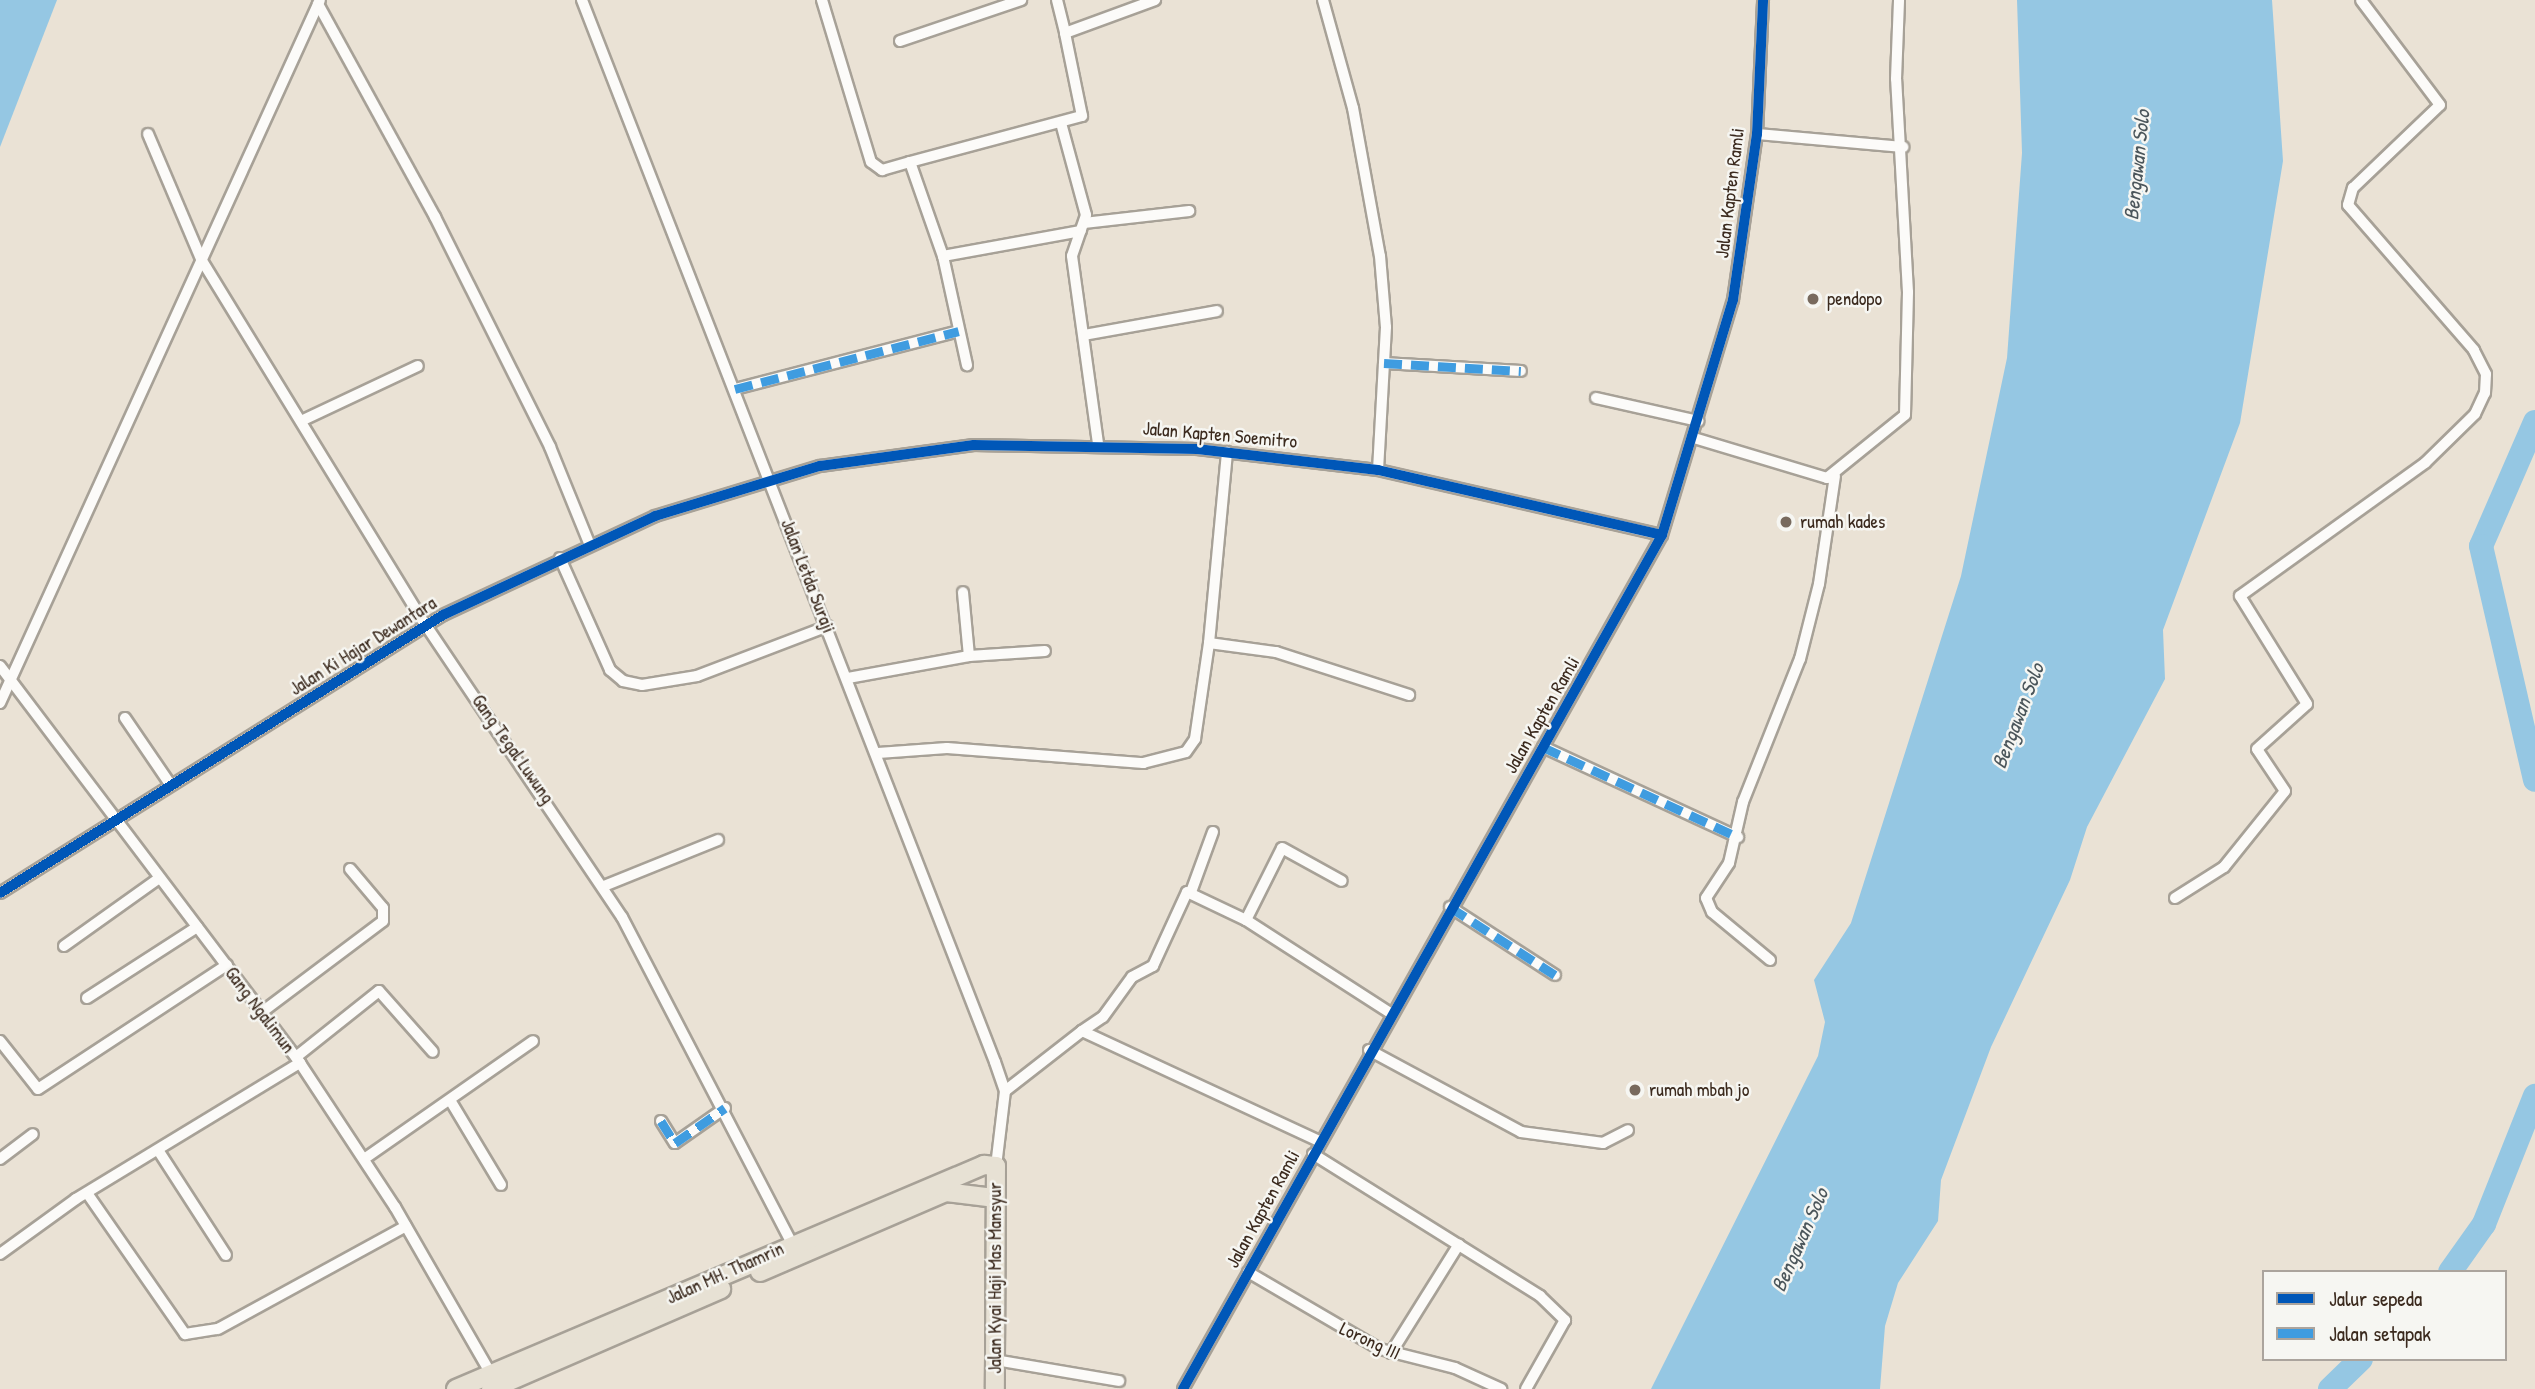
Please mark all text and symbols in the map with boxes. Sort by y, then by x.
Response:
water label: Bengawan Solo [2119,109,2155,221]
street label: Jalan Kapten Ramli [1711,127,1749,259]
place label: pendopo [1827,288,1882,310]
marker: pendopo [1805,291,1821,307]
street label: Jalan Kapten Soemitro [1142,417,1298,453]
place label: rumah kades [1800,511,1885,533]
marker: rumah kades [1778,514,1794,530]
street label: Jalan Letda Suraji [776,516,840,636]
street label: Jalan Ki Hajar Dewantara [285,592,441,700]
street label: Jalan Kapten Ramli [1499,653,1585,777]
water label: Bengawan Solo [1986,660,2050,772]
street label: Gang Tegal Luwung [467,690,559,808]
street label: Gang Ngalimun [220,962,300,1058]
place label: rumah mbah jo [1649,1079,1749,1101]
marker: rumah mbah jo [1627,1082,1643,1098]
street label: Jalan Kapten Ramli [1221,1146,1305,1272]
street label: Jalan Kyai Haji Mas Mansyur [984,1182,1006,1374]
water label: Bengawan Solo [1766,1184,1834,1296]
street label: Jalan MH. Thamrin [663,1237,787,1309]
legend [2262,1270,2507,1361]
text: Jalur sepeda [2329,1284,2422,1313]
street label: Lorong III [1336,1317,1404,1365]
text: Jalan setapak [2329,1319,2431,1348]

